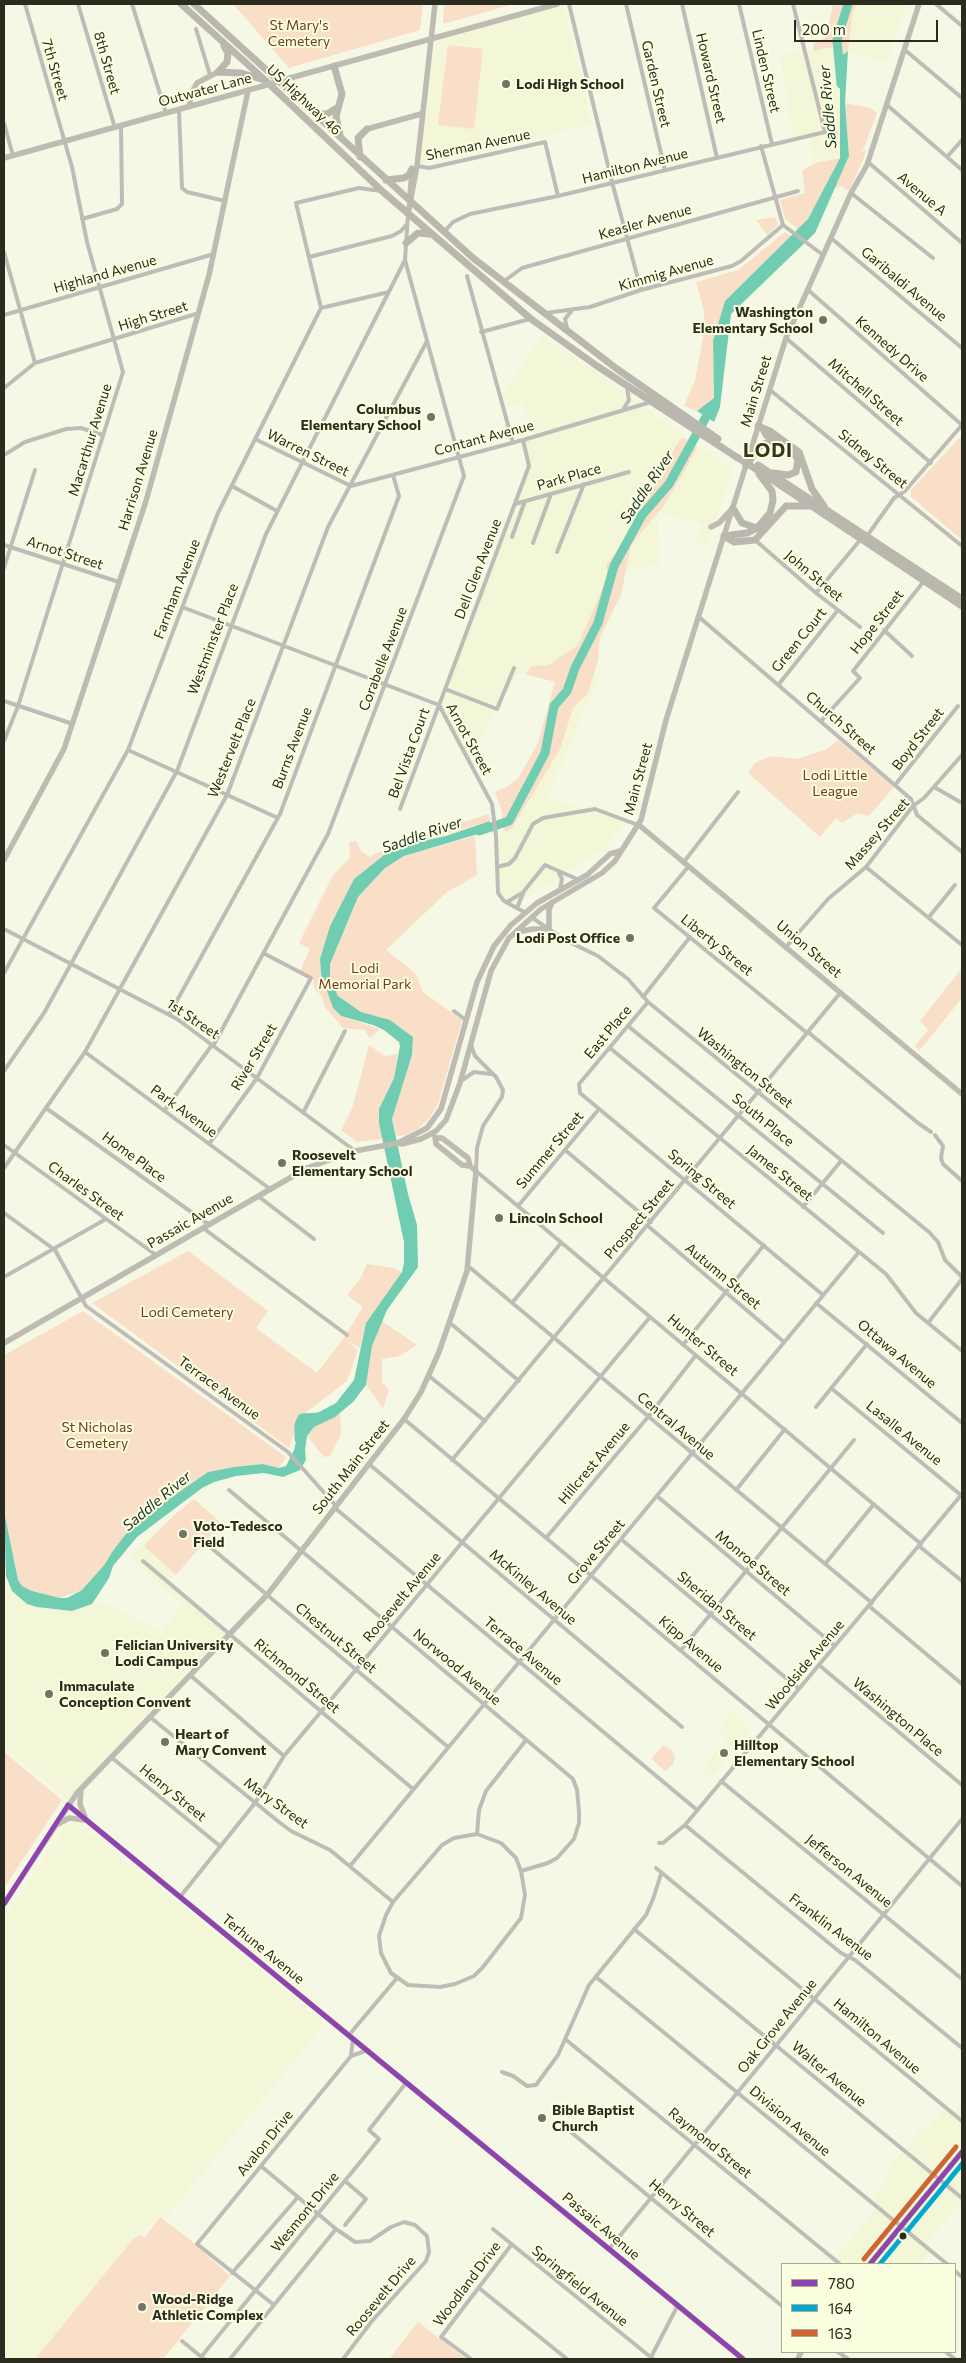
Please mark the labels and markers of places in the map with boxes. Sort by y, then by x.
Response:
place label: Lodi High School [516,76,624,92]
marker: Lodi High School [500,78,512,90]
place label: Washington Elementary School [693,304,813,336]
marker: Washington Elementary School [817,314,829,326]
place label: Columbus Elementary School [301,401,421,434]
marker: Columbus Elementary School [425,411,437,423]
place label: Lodi Post Office [516,930,620,946]
marker: Lodi Post Office [624,932,636,944]
place label: Roosevelt Elementary School [292,1147,412,1180]
marker: Roosevelt Elementary School [276,1157,288,1169]
place label: Lincoln School [509,1210,603,1226]
marker: Lincoln School [493,1212,505,1224]
place label: Voto-Tedesco Field [193,1518,283,1550]
marker: Voto-Tedesco Field [177,1528,189,1540]
place label: Felician University Lodi Campus [115,1637,233,1670]
marker: Felician University Lodi Campus [99,1647,111,1659]
place label: Immaculate Conception Convent [59,1678,191,1710]
marker: Immaculate Conception Convent [43,1688,55,1700]
place label: Heart of Mary Convent [175,1726,266,1758]
marker: Heart of Mary Convent [159,1736,171,1748]
place label: Hilltop Elementary School [734,1737,854,1770]
marker: Hilltop Elementary School [718,1747,730,1759]
place label: Bible Baptist Church [552,2102,634,2134]
marker: Bible Baptist Church [536,2112,548,2124]
unlabelled marker [898,2231,908,2241]
place label: Wood-Ridge Athletic Complex [152,2291,263,2324]
marker: Wood-Ridge Athletic Complex [136,2301,148,2313]

